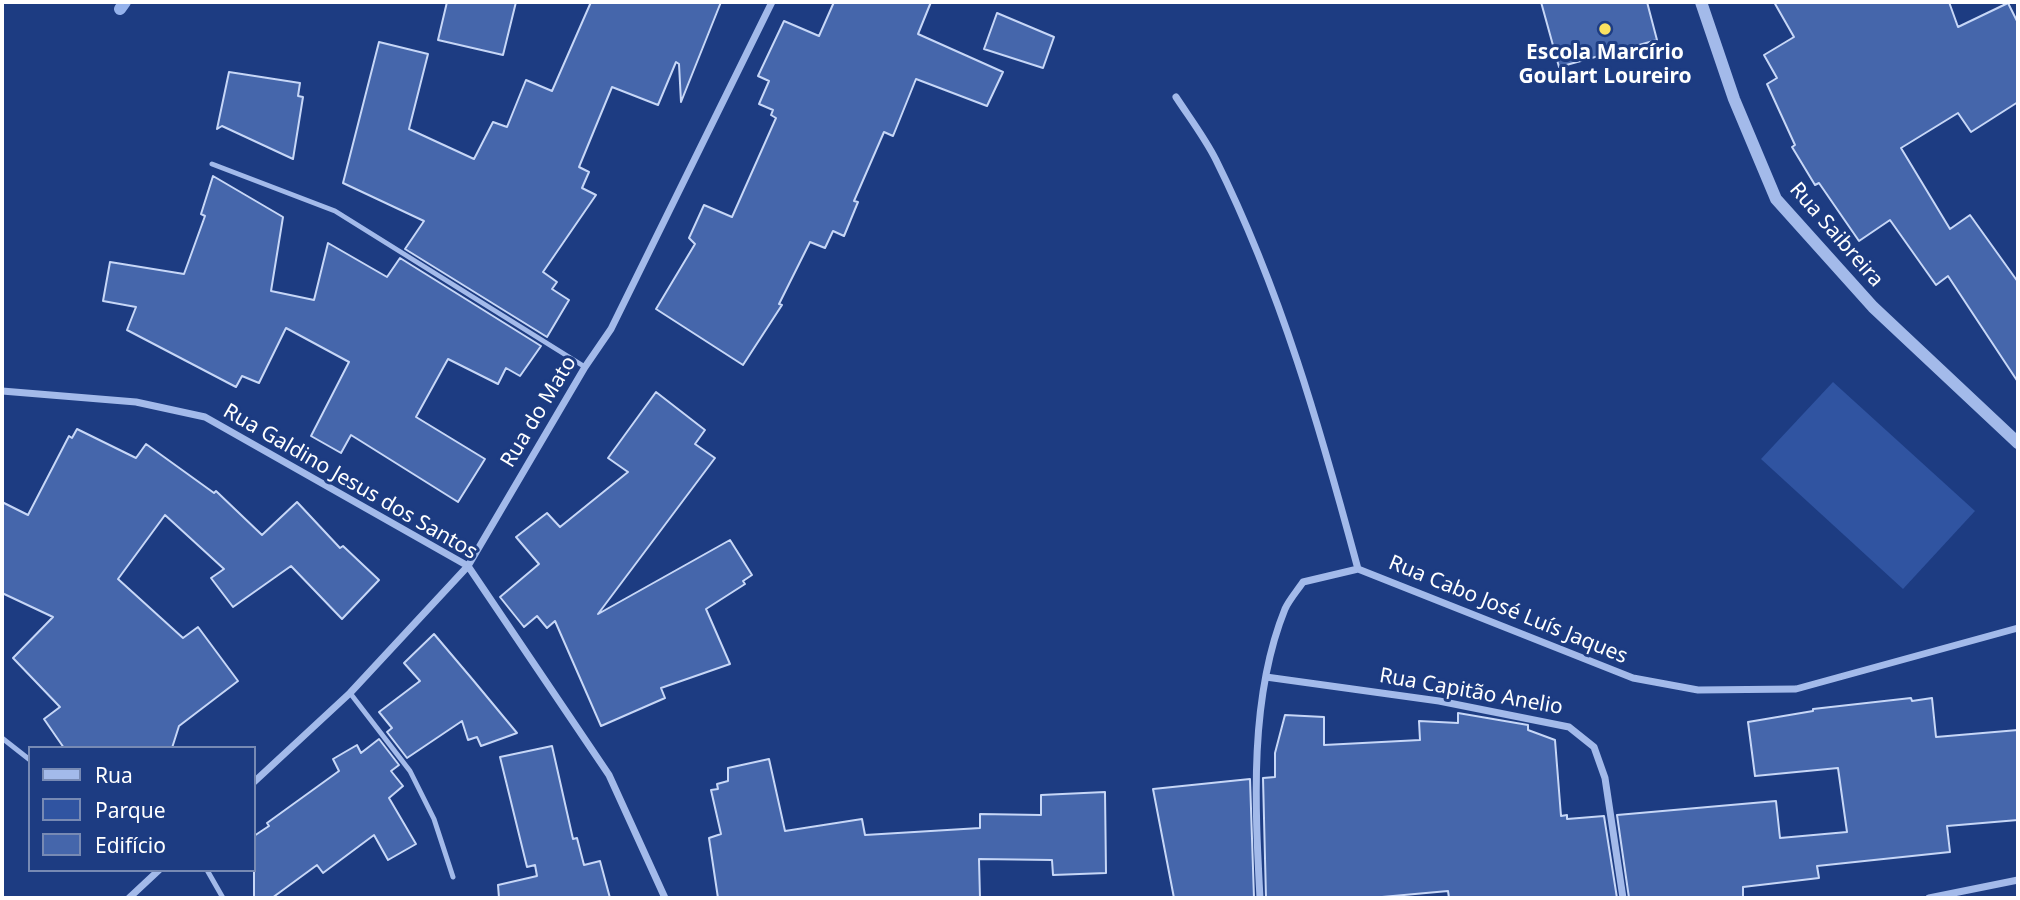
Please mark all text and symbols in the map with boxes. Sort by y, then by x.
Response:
marker: Escola Marcírio Goulart Loureiro [1597,21,1613,37]
place label: Escola Marcírio Goulart Loureiro [1518,40,1692,90]
street label: Rua Saibreira [1784,177,1888,293]
street label: Rua do Mato [496,352,582,472]
street label: Rua Galdino Jesus dos Santos [218,399,482,565]
street label: Rua Cabo José Luís Jaques [1385,550,1631,670]
street label: Rua Capitão Anelio [1377,663,1565,721]
legend [28,746,256,872]
text: Rua [95,761,133,789]
text: Parque [95,796,165,824]
text: Edifício [95,831,166,859]

